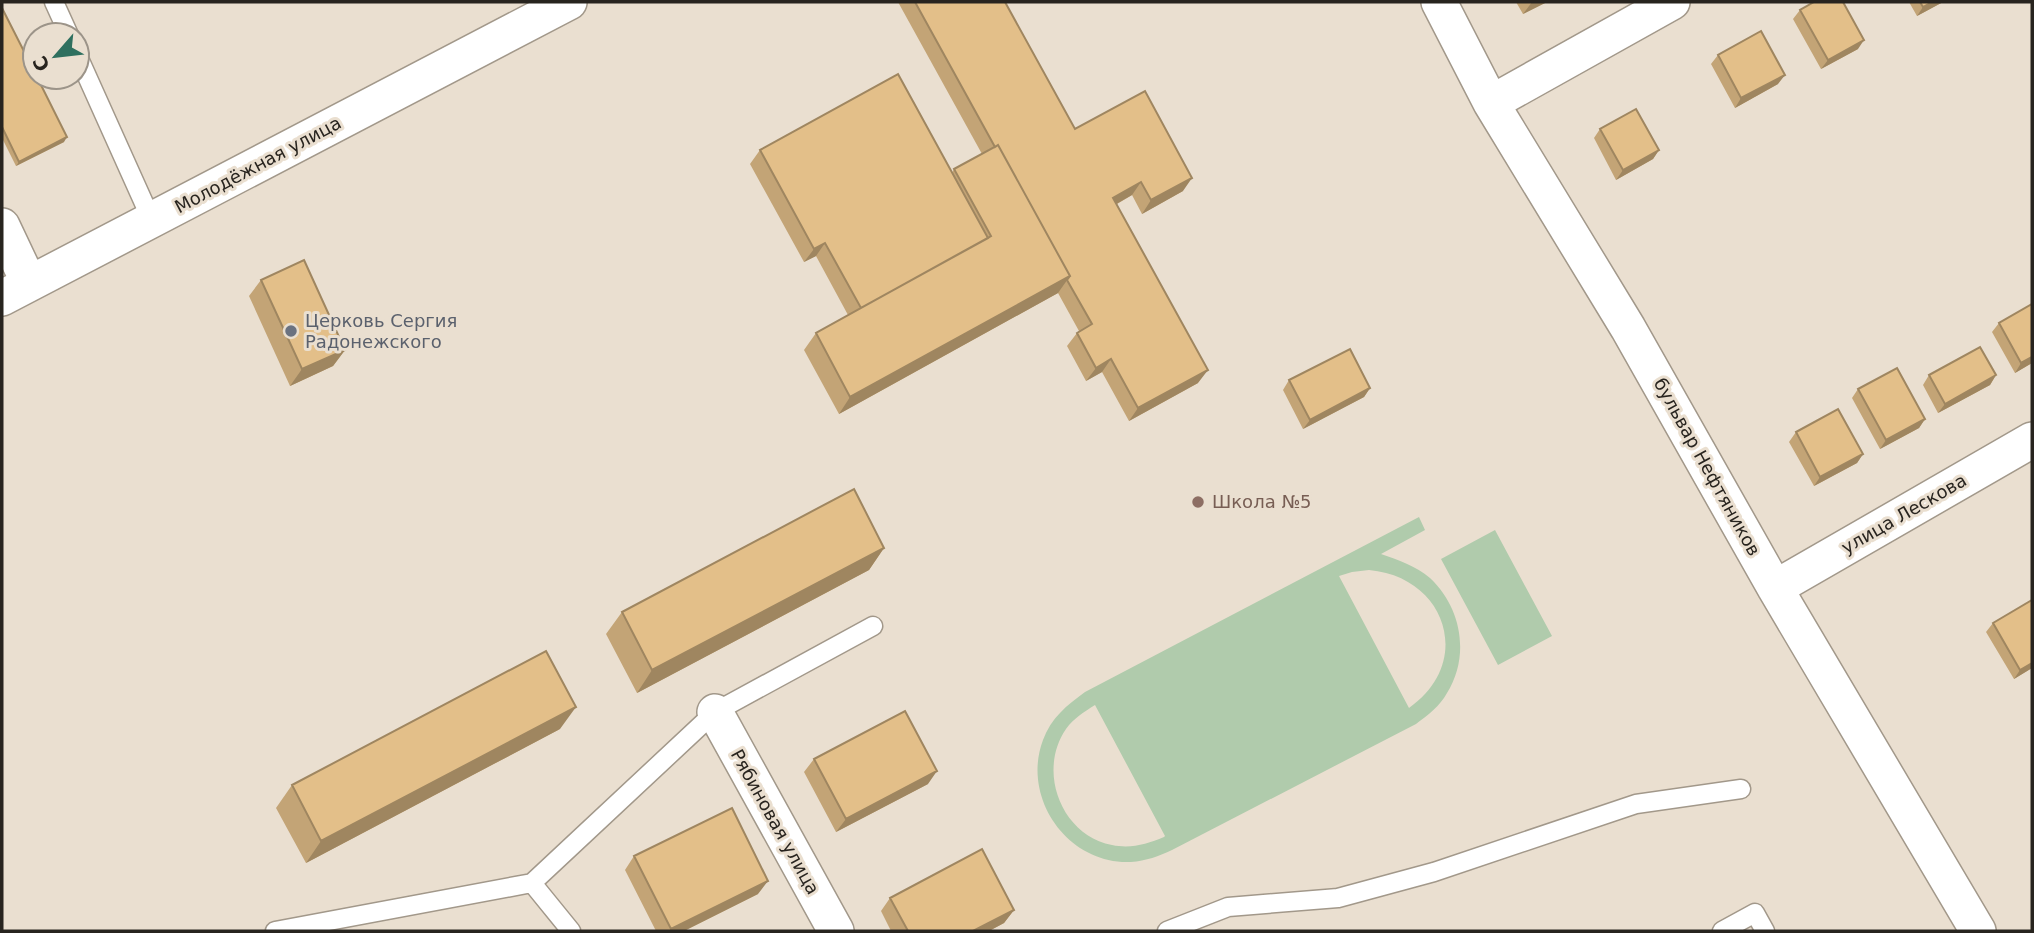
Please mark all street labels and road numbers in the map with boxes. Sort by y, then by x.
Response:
street label: Молодёжная улица [171,112,344,217]
street label: бульвар Нефтяников [1650,374,1765,559]
street label: улица Лескова [1837,469,1970,558]
street label: Рябиновая улица [727,746,824,898]

